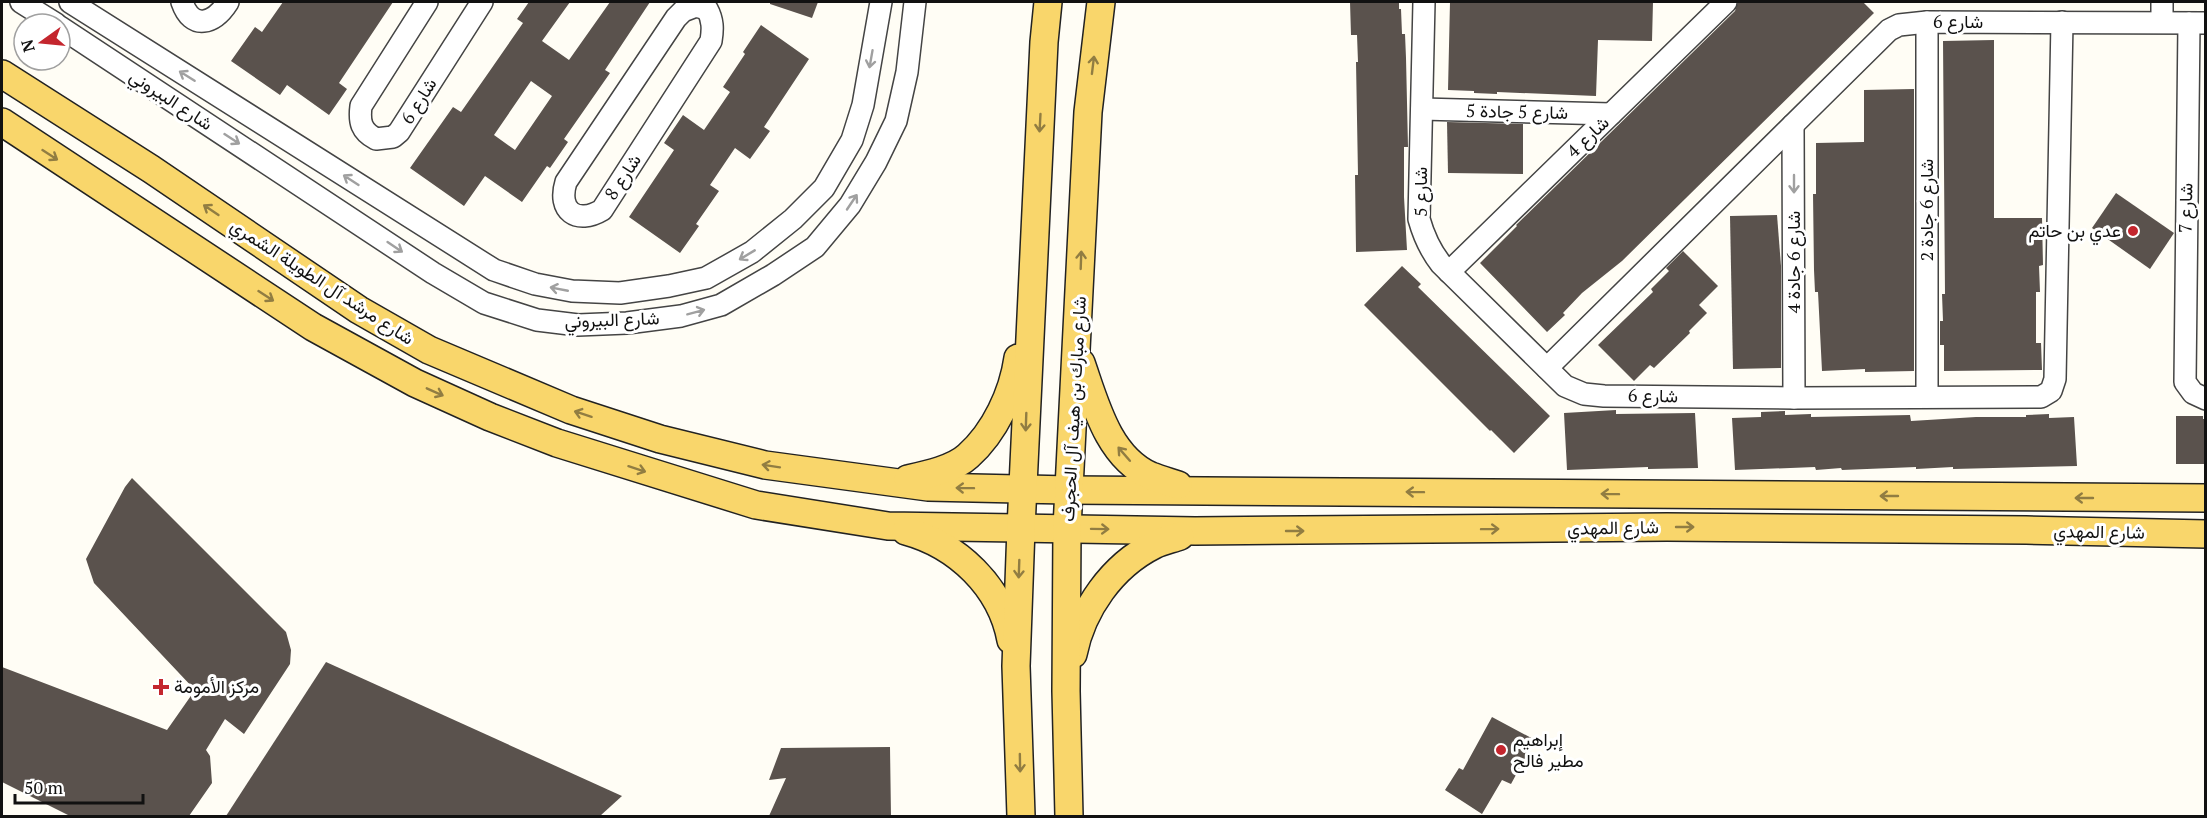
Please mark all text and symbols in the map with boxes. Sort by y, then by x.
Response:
street label: شارع 6 [1933,9,1983,34]
north arrow [12,12,72,72]
text: N [15,37,40,55]
one-way arrow [865,49,876,68]
one-way arrow [1088,56,1099,76]
street label: شارع البيروني [123,63,218,138]
one-way arrow [178,69,195,82]
street label: شارع 6 [395,73,442,129]
street label: شارع 5 جادة 5 [1466,98,1568,125]
street label: شارع 4 [1561,110,1614,163]
one-way arrow [1034,112,1045,132]
one-way arrow [223,134,240,146]
one-way arrow [42,148,59,161]
street label: شارع 8 [598,149,647,205]
street label: شارع 6 جادة 2 [1914,159,1939,261]
street label: شارع 5 [1408,167,1433,217]
one-way arrow [1788,173,1800,193]
one-way arrow [343,174,360,186]
street label: شارع 7 [2173,183,2198,233]
one-way arrow [846,194,858,211]
one-way arrow [203,204,220,216]
street label: شارع 6 جادة 4 [1781,211,1806,313]
street label: شارع مرشد آل الطويلة الشمري [224,213,419,353]
place label: عدي بن حاتم [2029,218,2121,246]
marker: عدي بن حاتم [2126,224,2140,238]
one-way arrow [386,241,402,253]
one-way arrow [739,249,756,261]
one-way arrow [1076,250,1087,270]
one-way arrow [550,283,570,294]
one-way arrow [257,290,274,302]
street label: شارع مبارك بن هيف آل الحجرف [1055,296,1092,522]
street label: شارع البيروني [564,305,660,337]
one-way arrow [686,306,705,317]
street label: شارع 6 [1628,383,1678,408]
one-way arrow [426,387,444,399]
one-way arrow [574,407,593,418]
one-way arrow [1020,412,1031,432]
one-way arrow [1117,447,1131,462]
one-way arrow [762,460,781,471]
one-way arrow [627,464,646,475]
one-way arrow [955,482,975,494]
one-way arrow [1406,486,1426,498]
one-way arrow [1601,488,1621,500]
one-way arrow [1880,490,1900,502]
one-way arrow [2075,492,2095,504]
street label: شارع المهدي [1567,514,1659,544]
street label: شارع المهدي [2053,518,2145,548]
one-way arrow [1674,521,1694,533]
one-way arrow [1090,523,1110,535]
one-way arrow [1479,524,1499,535]
one-way arrow [1284,525,1304,537]
one-way arrow [1014,558,1025,578]
place label: مركز الأمومة [174,674,259,698]
marker: مركز الأمومة [152,678,170,696]
place label: إبراهيم مطير فالح [1513,727,1584,773]
marker: إبراهيم مطير فالح [1494,743,1508,757]
one-way arrow [1014,753,1025,773]
scale bar [15,767,142,805]
text: 50 m [24,775,64,799]

